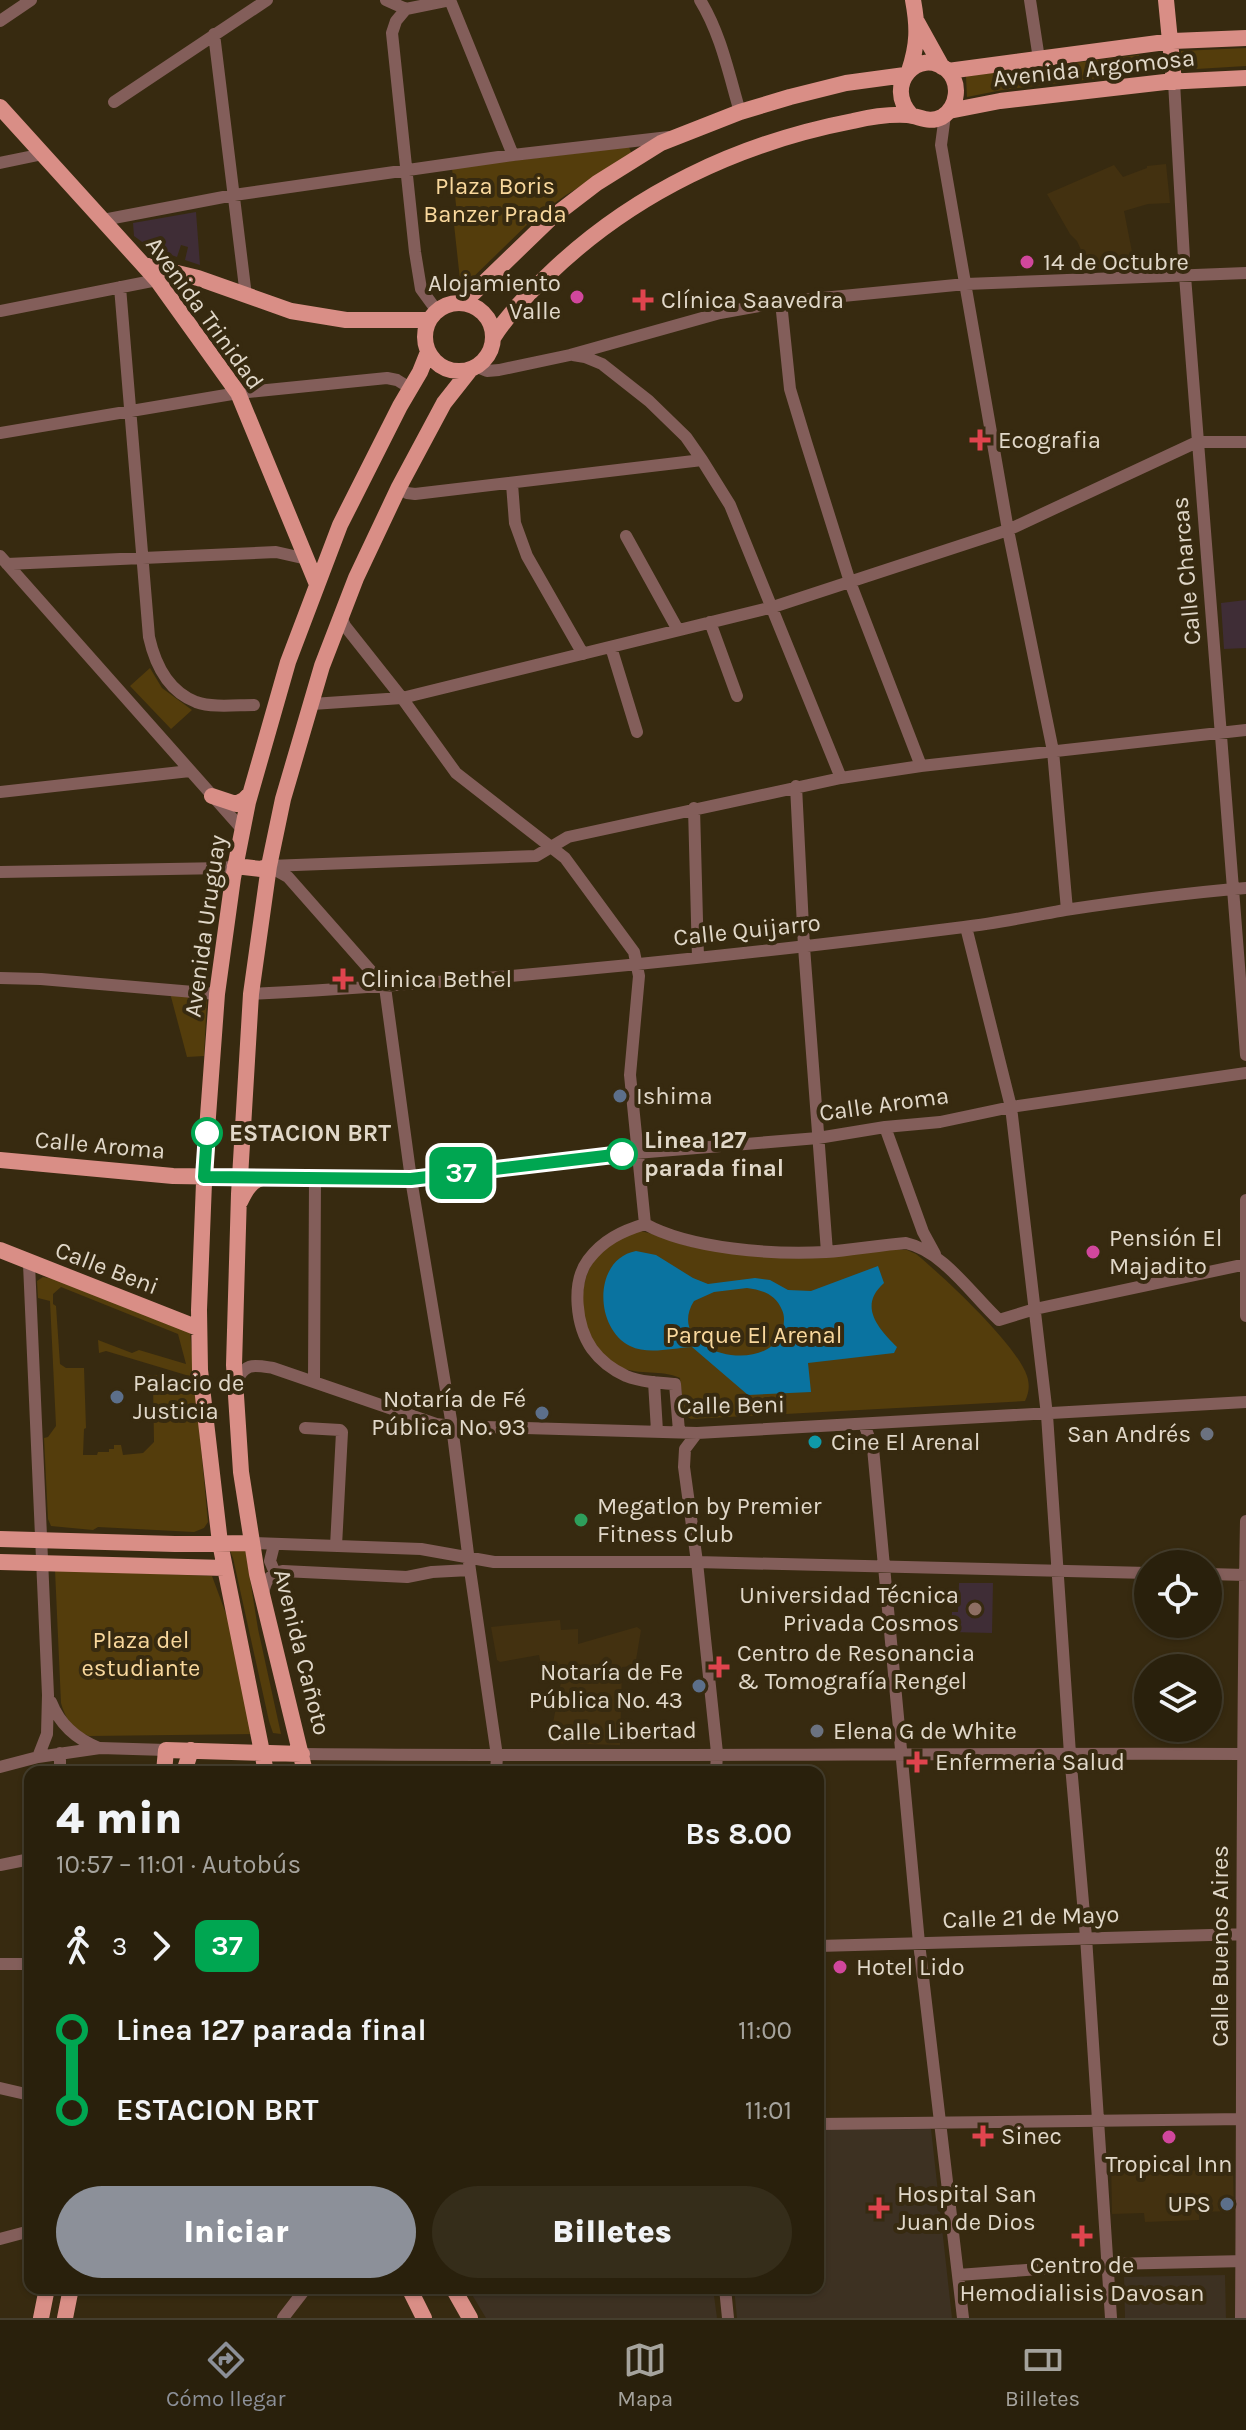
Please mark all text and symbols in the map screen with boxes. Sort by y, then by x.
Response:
street label: Avenida Argomosa [992,43,1196,93]
park label: Plaza Boris Banzer Prada [423,172,567,228]
street label: Avenida Trinidad [140,231,270,395]
place label: 14 de Octubre [1043,248,1189,276]
marker: 14 de Octubre [1018,253,1036,271]
place label: Alojamiento Valle [428,269,561,325]
place label: Clínica Saavedra [661,286,844,314]
marker: Alojamiento Valle [568,288,586,306]
marker: Clínica Saavedra [632,289,654,311]
place label: Ecografia [998,426,1101,454]
marker: Ecografia [969,429,991,451]
street label: Calle Charcas [1166,496,1206,646]
street label: Avenida Uruguay [178,833,232,1019]
street label: Calle Quijarro [672,908,822,952]
place label: Clinica Bethel [361,965,512,993]
marker: Clinica Bethel [332,968,354,990]
street label: Calle Aroma [817,1081,951,1127]
place label: Ishima [636,1082,713,1110]
marker: Ishima [611,1087,629,1105]
marker: ESTACION BRT [192,1118,222,1148]
place label: ESTACION BRT [229,1119,391,1147]
street label: Calle Aroma [34,1125,166,1165]
place label: Linea 127 parada final [644,1126,784,1182]
marker: Linea 127 parada final [607,1139,637,1169]
line badge: 37 [425,1147,497,1199]
text: 37 [445,1156,477,1189]
place label: Pensión El Majadito [1109,1224,1222,1280]
street label: Calle Beni [51,1236,163,1300]
marker: Pensión El Majadito [1084,1243,1102,1261]
park label: Parque El Arenal [666,1321,842,1349]
place label: Palacio de Justicia [133,1369,244,1425]
place label: Notaría de Fé Pública No. 93 [371,1385,526,1441]
marker: Palacio de Justicia [108,1388,126,1406]
street label: Calle Beni [677,1390,785,1420]
marker: Notaría de Fé Pública No. 93 [533,1404,551,1422]
place label: San Andrés [1067,1420,1191,1448]
marker: San Andrés [1198,1425,1216,1443]
place label: Cine El Arenal [831,1428,981,1456]
marker: Cine El Arenal [806,1433,824,1451]
place label: Megatlon by Premier Fitness Club [597,1492,822,1548]
marker: Megatlon by Premier Fitness Club [572,1511,590,1529]
map controls [1134,1550,1222,1742]
button: locate [1134,1550,1222,1638]
street label: Avenida Cañoto [268,1566,336,1738]
place label: Universidad Técnica Privada Cosmos [739,1581,959,1637]
marker: Universidad Técnica Privada Cosmos [966,1600,984,1618]
park label: Plaza del estudiante [82,1626,200,1682]
place label: Centro de Resonancia & Tomografía Rengel [737,1639,975,1695]
button: layers [1134,1654,1222,1742]
marker: Centro de Resonancia & Tomografía Rengel [708,1656,730,1678]
place label: Notaría de Fe Pública No. 43 [529,1658,683,1714]
marker: Notaría de Fe Pública No. 43 [690,1677,708,1695]
street label: Calle Libertad [547,1716,697,1746]
place label: Elena G de White [833,1717,1017,1745]
marker: Elena G de White [808,1722,826,1740]
place label: Enfermeria Salud [935,1748,1125,1776]
marker: Enfermeria Salud [906,1751,928,1773]
text: 4 min [56,1793,182,1844]
text: Bs 8.00 [685,1816,792,1852]
street label: Calle Buenos Aires [1206,1845,1234,2047]
text: 10:57 – 11:01 · Autobús [56,1849,301,1880]
street label: Calle 21 de Mayo [942,1900,1120,1934]
icon: walk [56,1924,100,1968]
icon: forward [139,1924,183,1968]
text: 37 [211,1929,243,1962]
text: 3 [112,1931,127,1962]
place label: Hotel Lido [856,1953,965,1981]
marker: Hotel Lido [831,1958,849,1976]
text: Linea 127 parada final [116,2012,427,2048]
text: 11:00 [738,2015,792,2046]
text: ESTACION BRT [116,2092,319,2128]
text: 11:01 [745,2095,792,2126]
place label: Sinec [1001,2122,1062,2150]
marker: Sinec [972,2125,994,2147]
marker: Tropical Inn [1160,2128,1178,2146]
place label: Tropical Inn [1106,2150,1232,2178]
place label: Hospital San Juan de Dios [897,2180,1037,2236]
button: Iniciar [56,2186,416,2278]
button: Billetes [432,2186,792,2278]
place label: UPS [1168,2190,1211,2218]
marker: UPS [1218,2195,1236,2213]
marker: Hospital San Juan de Dios [868,2197,890,2219]
marker: Centro de Hemodialisis Davosan [1071,2225,1093,2247]
place label: Centro de Hemodialisis Davosan [959,2251,1205,2307]
tab: Cómo llegar [166,2338,285,2412]
tab: Mapa [617,2338,673,2412]
tab: Billetes [1005,2338,1080,2412]

